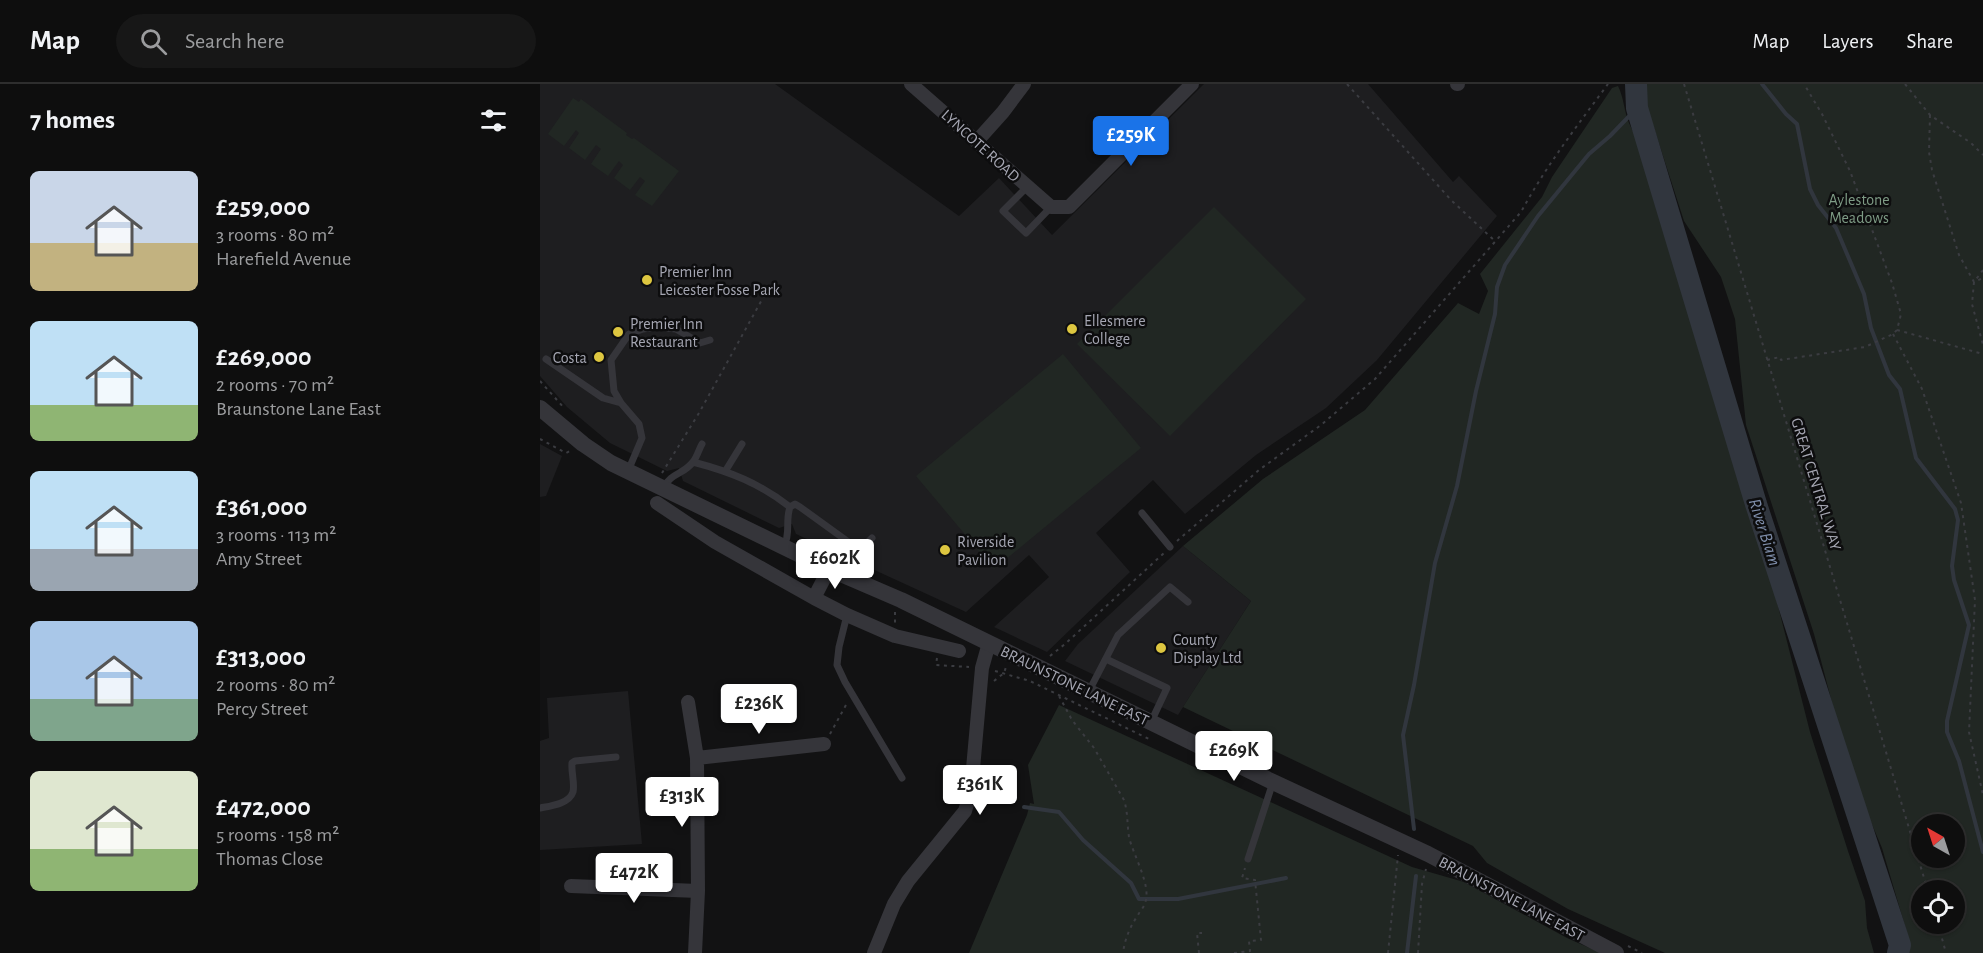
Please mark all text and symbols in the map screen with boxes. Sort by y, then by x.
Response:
search box [116,14,536,68]
icon: search [137,25,170,58]
text: Map [30,27,80,55]
text: Search here [185,30,284,52]
text: Map [1753,31,1789,52]
text: Layers [1822,31,1873,52]
text: Share [1906,31,1953,52]
icon: filters [477,104,510,137]
text: 7 homes [30,107,115,133]
street label: LYNCOTE ROAD [938,107,1023,185]
pin: £259K [1089,116,1173,167]
text: £259K [1107,125,1155,145]
park label: Aylestone Meadows [1828,192,1890,226]
text: £259,000 [216,194,310,220]
icon: home [78,195,150,267]
text: 3 rooms · 80 m² [216,225,334,245]
text: Harefield Avenue [216,249,351,269]
place label: Premier Inn Leicester Fosse Park [659,264,781,298]
marker: Premier Inn Leicester Fosse Park [640,273,654,287]
place label: Ellesmere College [1084,313,1146,347]
place label: Premier Inn Restaurant [630,316,703,350]
marker: Ellesmere College [1065,322,1079,336]
marker: Premier Inn Restaurant [611,325,625,339]
text: £269,000 [216,344,312,370]
icon: home [78,345,150,417]
place label: Costa [553,350,587,366]
marker: Costa [592,350,606,364]
text: 2 rooms · 70 m² [216,375,334,395]
text: Braunstone Lane East [216,399,381,419]
street label: GREAT CENTRAL WAY [1788,416,1844,553]
text: £361,000 [216,494,307,520]
icon: home [78,495,150,567]
water label: River Biam [1745,496,1783,568]
text: 3 rooms · 113 m² [216,525,336,545]
place label: Riverside Pavilion [957,534,1014,568]
pin: £602K [793,539,877,590]
marker: Riverside Pavilion [938,543,952,557]
text: £602K [810,548,860,568]
text: Amy Street [216,549,302,569]
place label: County Display Ltd [1173,632,1242,667]
marker: County Display Ltd [1154,641,1168,655]
street label: BRAUNSTONE LANE EAST [998,643,1151,729]
text: £313,000 [216,644,306,670]
icon: home [78,645,150,717]
text: 2 rooms · 80 m² [216,675,335,695]
pin: £236K [717,684,801,735]
text: £236K [735,693,783,713]
text: Percy Street [216,699,308,719]
pin: £269K [1192,731,1276,782]
text: £269K [1209,740,1259,760]
pin: £361K [938,765,1022,816]
text: £361K [957,774,1003,794]
pin: £313K [640,777,724,828]
text: £313K [659,786,705,806]
text: £472,000 [216,794,311,820]
icon: home [78,795,150,867]
north arrow [1911,814,1965,868]
map controls [1911,814,1965,934]
text: 5 rooms · 158 m² [216,825,339,845]
text: Thomas Close [216,849,323,869]
pin: £472K [592,853,676,904]
street label: BRAUNSTONE LANE EAST [1436,854,1587,944]
text: £472K [610,862,658,882]
button: locate [1911,880,1965,934]

